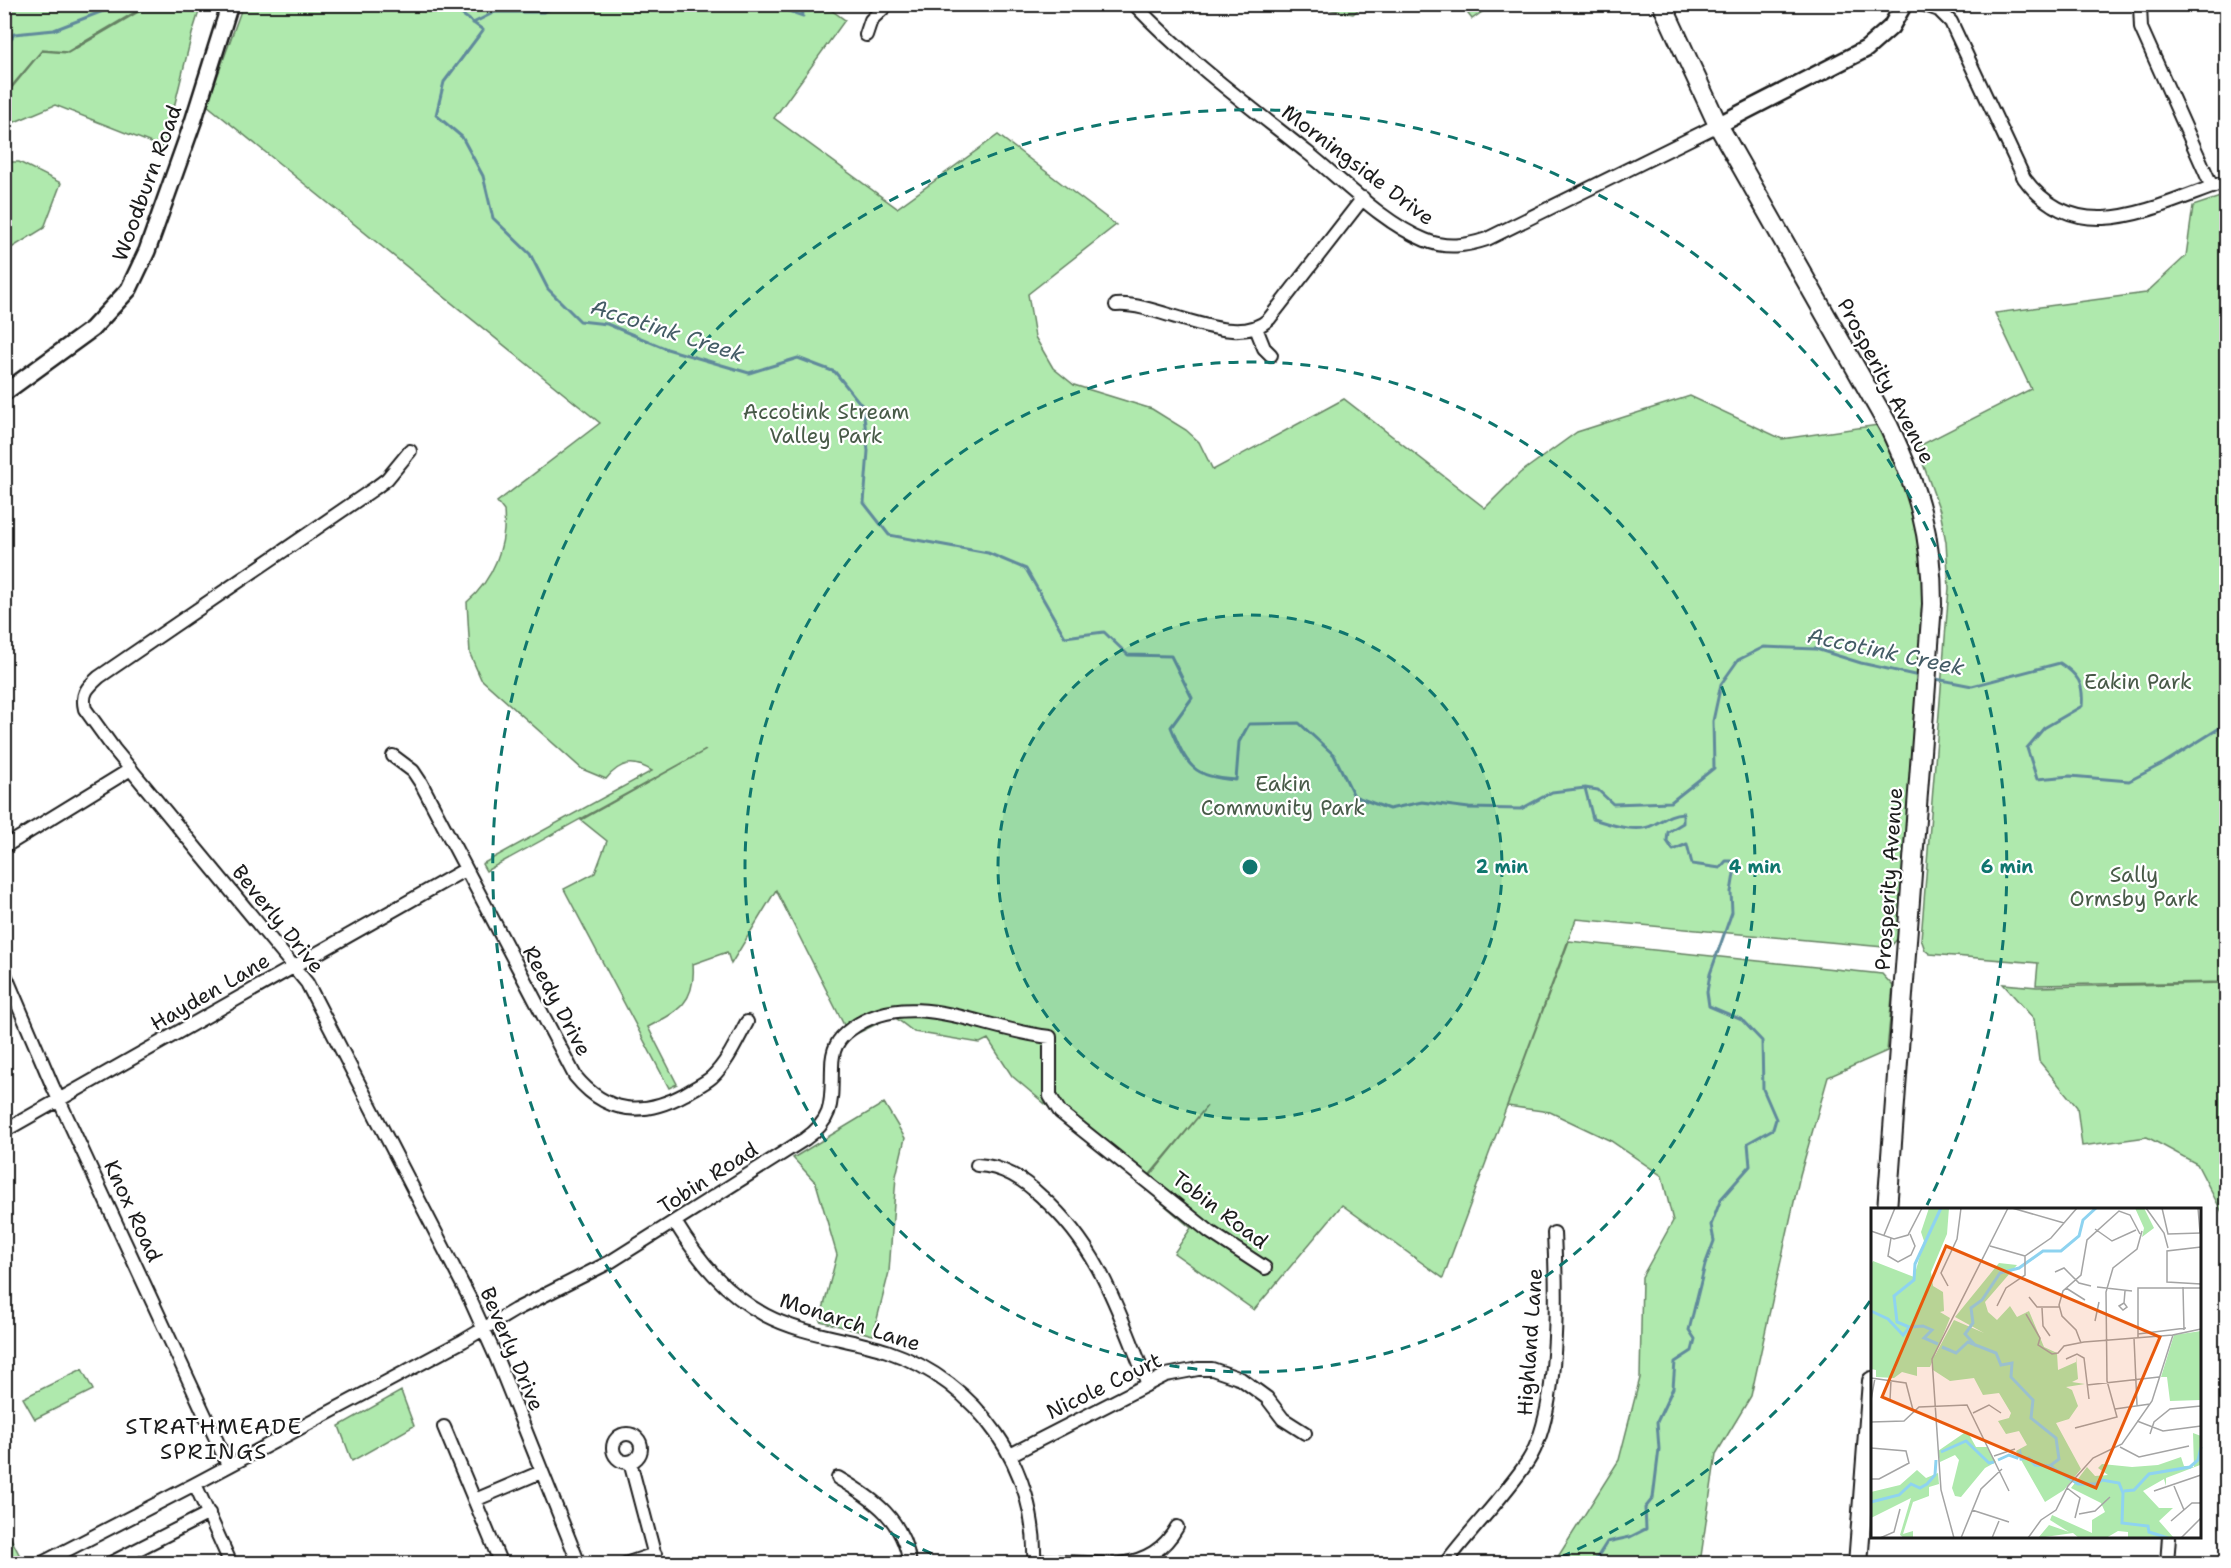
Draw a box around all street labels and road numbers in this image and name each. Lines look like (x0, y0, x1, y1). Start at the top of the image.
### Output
street label: Morningside Drive (1276, 98, 1440, 232)
street label: Woodburn Road (106, 101, 188, 265)
street label: Prosperity Avenue (1831, 293, 1941, 469)
street label: Prosperity Avenue (1869, 786, 1909, 972)
street label: Beverly Drive (226, 859, 330, 979)
street label: Reedy Drive (516, 941, 598, 1061)
street label: Hayden Lane (145, 946, 275, 1038)
street label: Tobin Road (653, 1135, 763, 1221)
street label: Knox Road (97, 1156, 169, 1266)
street label: Tobin Road (1166, 1165, 1274, 1255)
street label: Highland Lane (1511, 1267, 1549, 1417)
street label: Beverly Drive (473, 1283, 551, 1415)
street label: Monarch Lane (776, 1286, 924, 1358)
street label: Nicole Court (1042, 1346, 1166, 1426)

